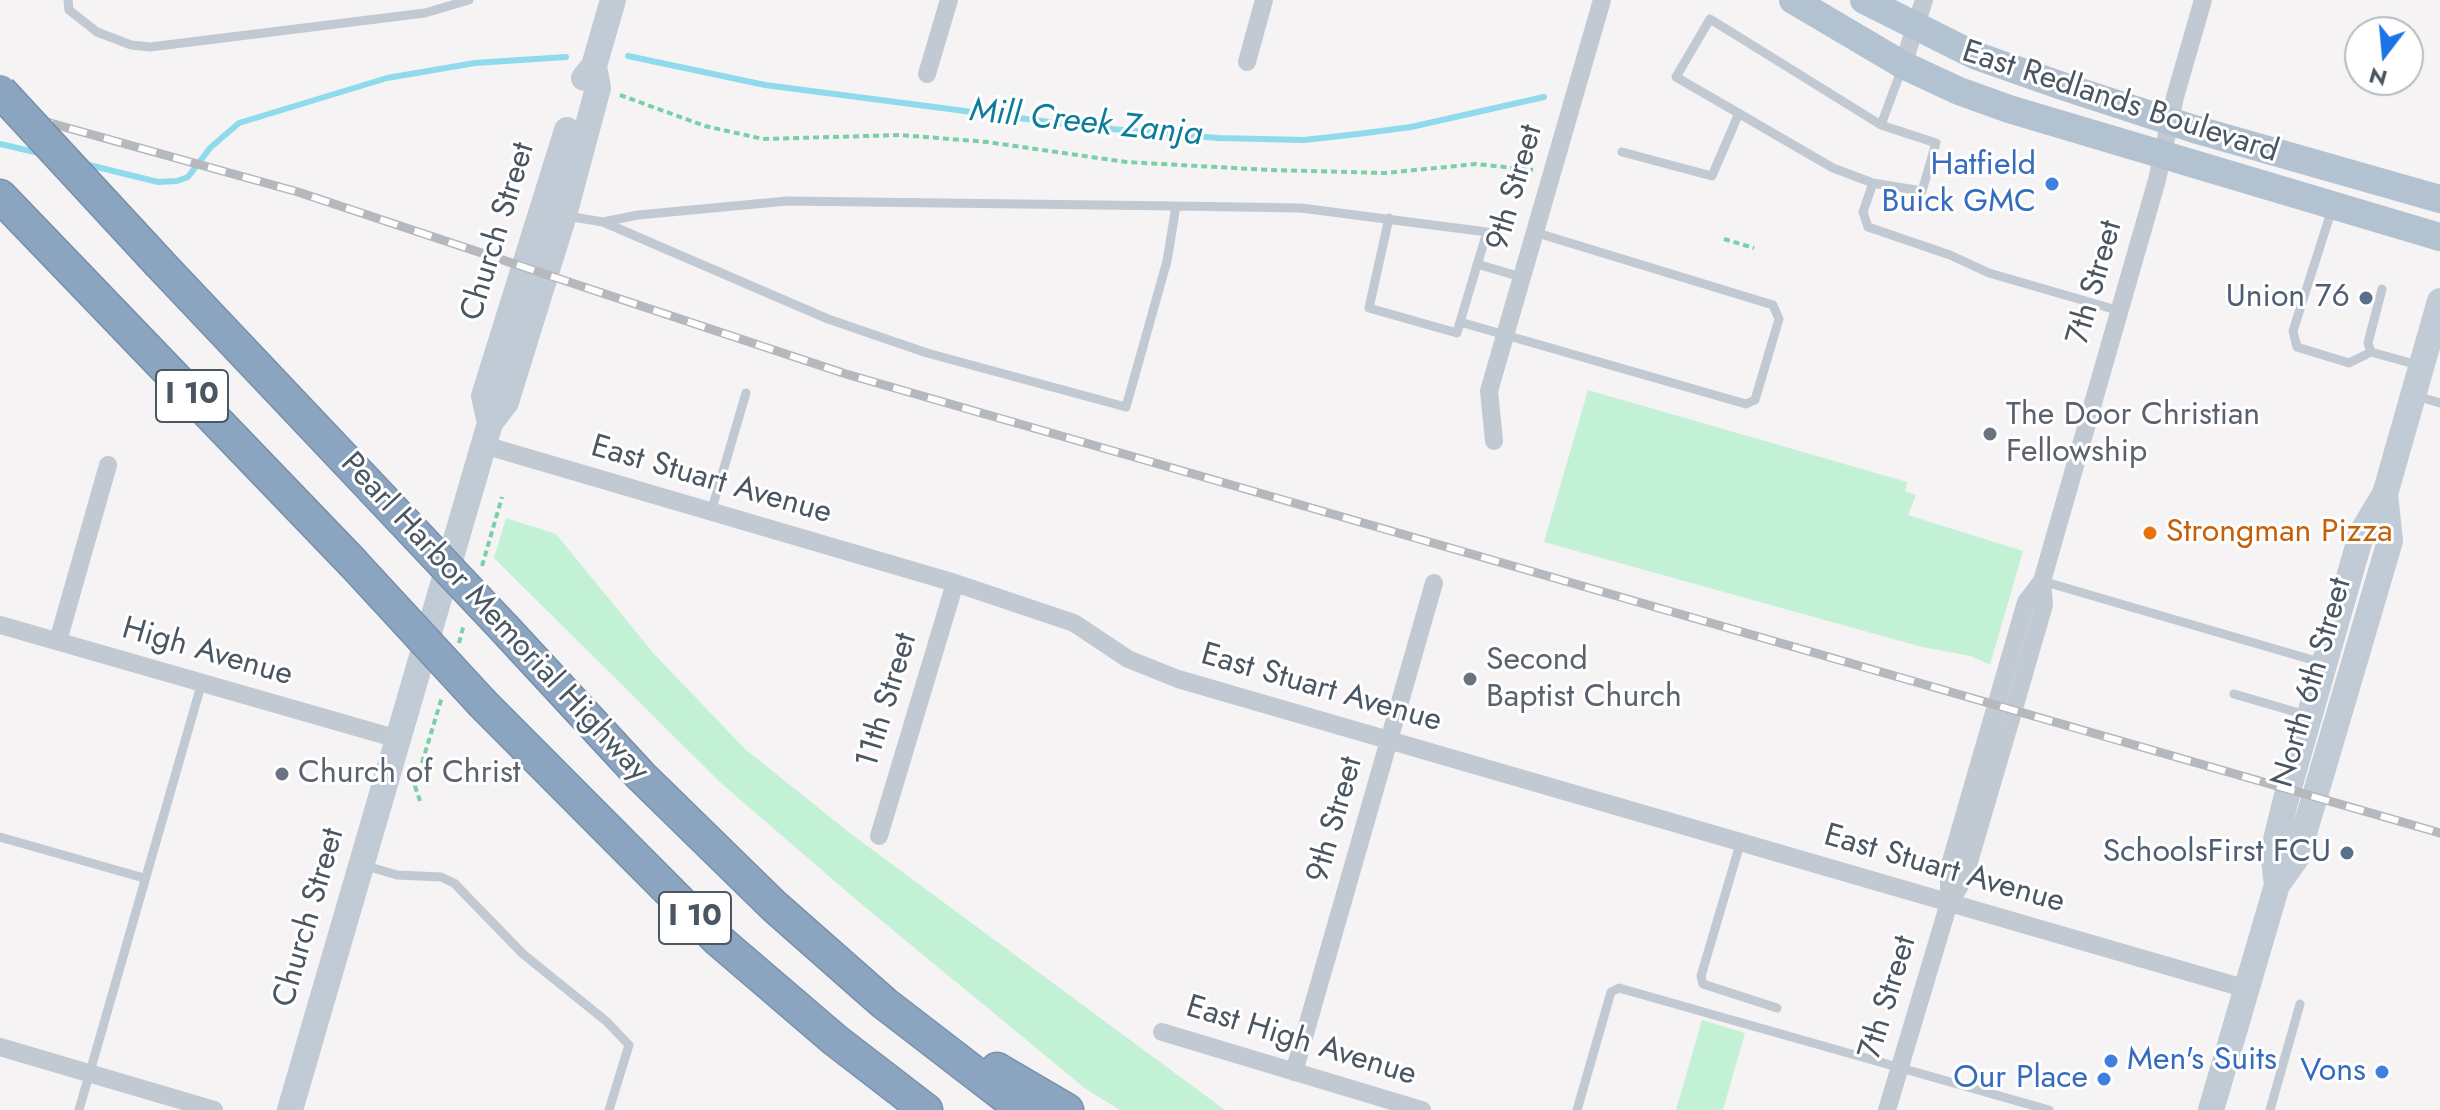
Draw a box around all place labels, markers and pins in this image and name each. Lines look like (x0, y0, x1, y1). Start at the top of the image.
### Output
place label: Hatfield Buick GMC (1881, 147, 2036, 222)
marker: Hatfield Buick GMC (2043, 175, 2061, 193)
place label: Union 76 (2226, 279, 2350, 317)
marker: Union 76 (2357, 289, 2375, 307)
place label: The Door Christian Fellowship (2006, 397, 2260, 472)
marker: The Door Christian Fellowship (1981, 425, 1999, 443)
place label: Strongman Pizza (2166, 514, 2393, 552)
marker: Strongman Pizza (2141, 524, 2159, 542)
place label: Second Baptist Church (1486, 642, 1682, 717)
marker: Second Baptist Church (1461, 670, 1479, 688)
place label: Church of Christ (298, 755, 521, 793)
marker: Church of Christ (273, 765, 291, 783)
place label: SchoolsFirst FCU (2103, 834, 2331, 872)
marker: SchoolsFirst FCU (2338, 844, 2356, 862)
place label: Men's Suits (2127, 1042, 2277, 1080)
marker: Men's Suits (2102, 1052, 2120, 1070)
place label: Vons (2300, 1053, 2366, 1091)
place label: Our Place (1953, 1060, 2088, 1098)
marker: Vons (2373, 1063, 2391, 1081)
marker: Our Place (2095, 1070, 2113, 1088)

